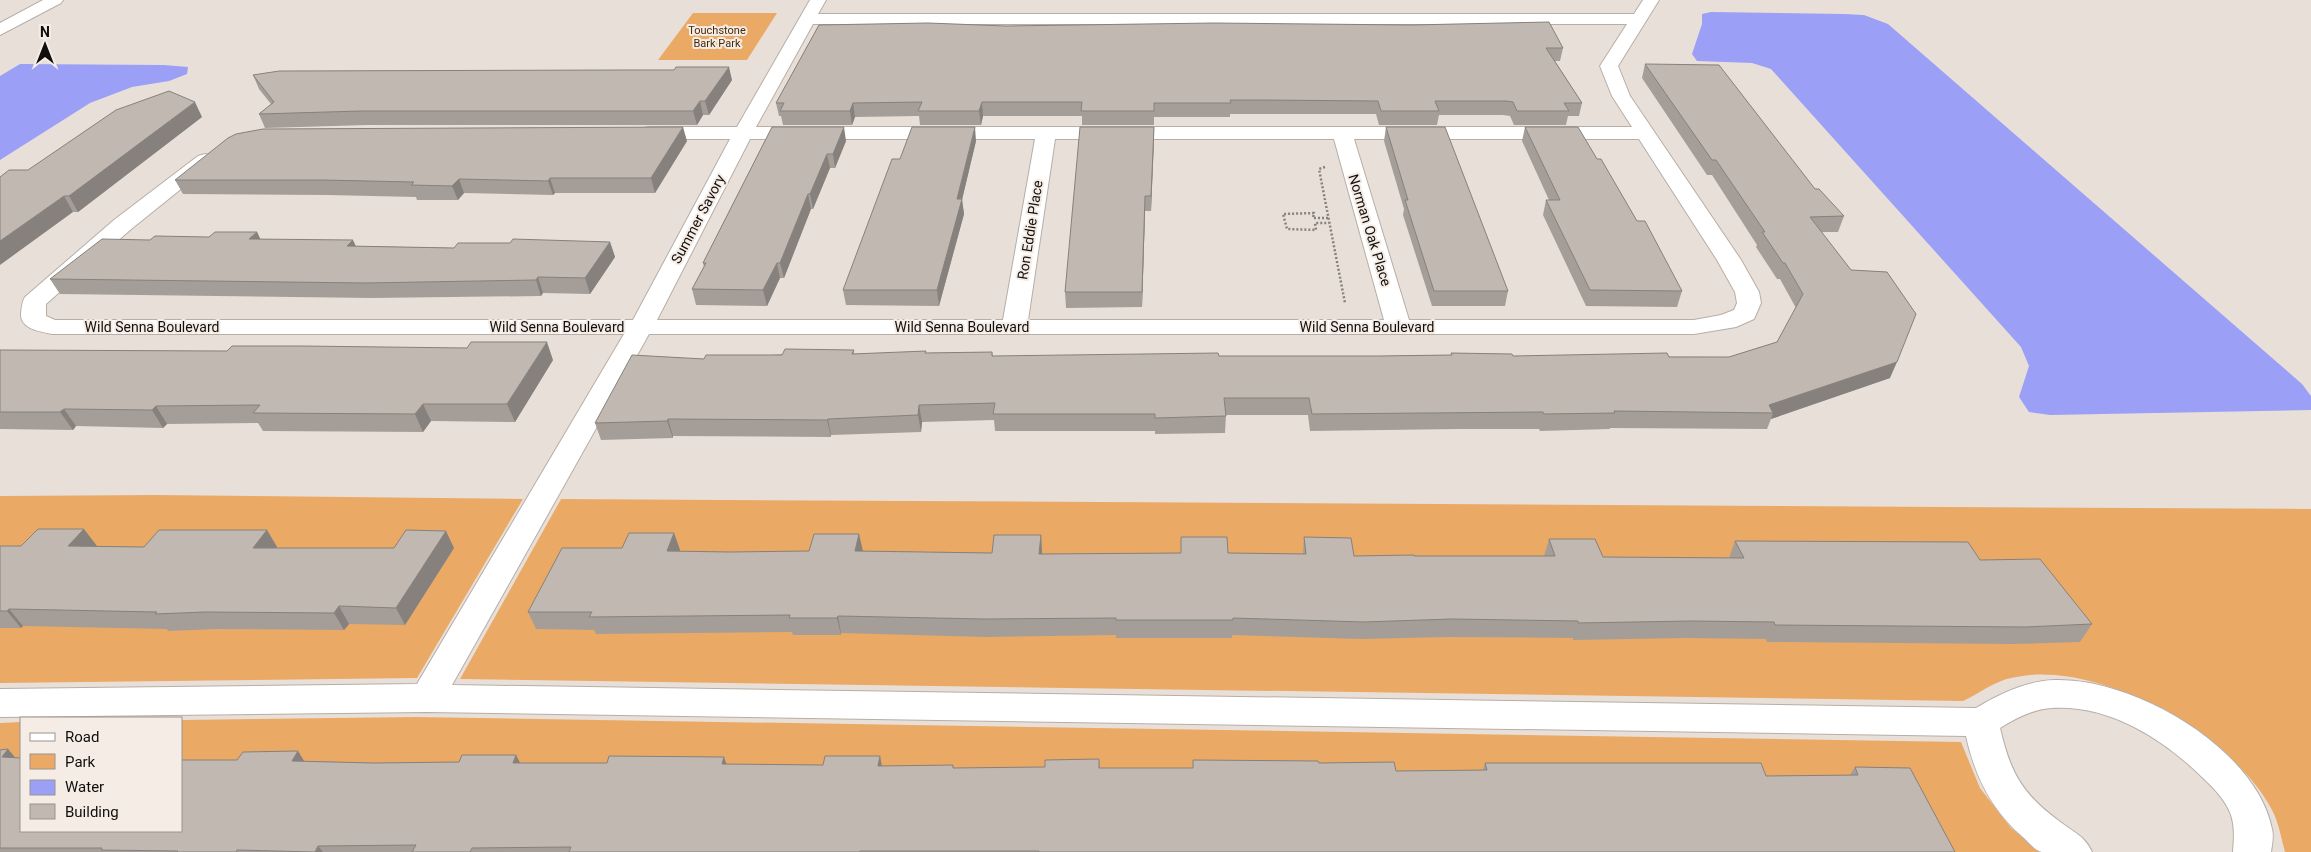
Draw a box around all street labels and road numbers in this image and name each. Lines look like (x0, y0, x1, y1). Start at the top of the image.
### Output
street label: Summer Savory (668, 172, 728, 266)
street label: Norman Oak Place (1345, 172, 1395, 288)
street label: Ron Eddie Place (1014, 179, 1046, 281)
street label: Wild Senna Boulevard (85, 319, 219, 335)
street label: Wild Senna Boulevard (490, 319, 624, 335)
street label: Wild Senna Boulevard (895, 319, 1029, 335)
street label: Wild Senna Boulevard (1300, 319, 1434, 335)

